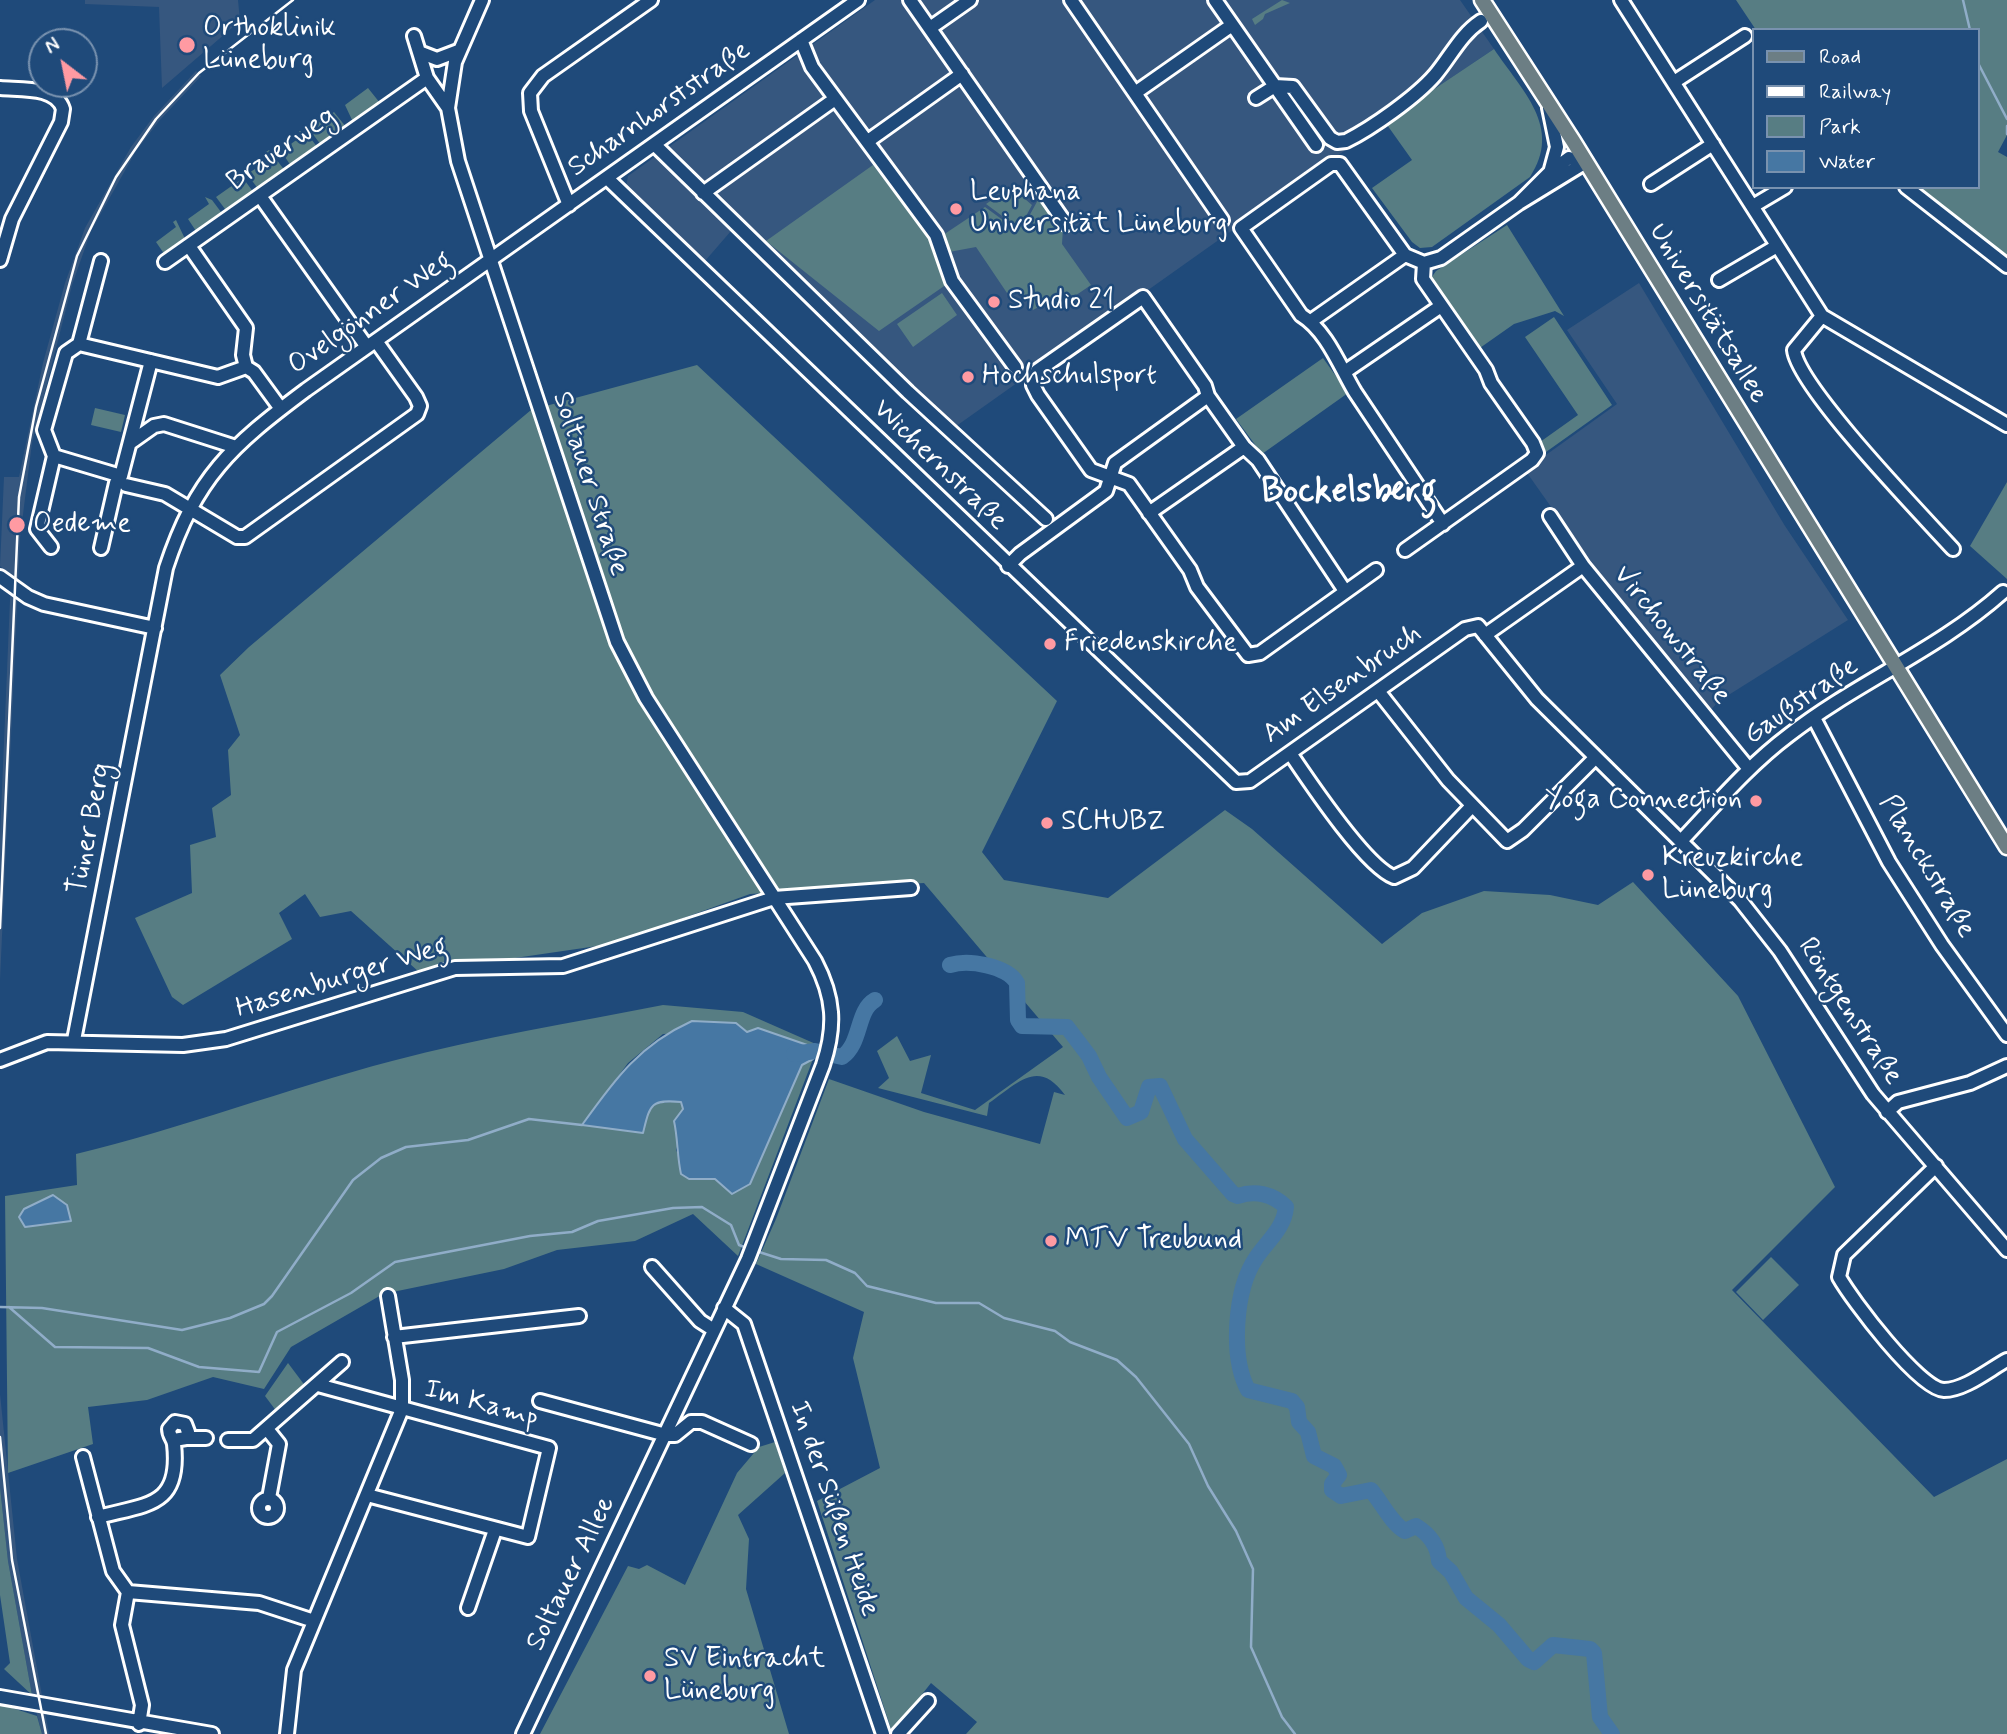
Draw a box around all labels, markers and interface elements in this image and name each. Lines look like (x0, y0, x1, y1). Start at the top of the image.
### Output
place label: Orthoklinik Lüneburg (203, 12, 336, 78)
north arrow (28, 28, 98, 98)
legend (1752, 28, 1979, 189)
text: N (41, 33, 65, 60)
marker: Orthoklinik Lüneburg (177, 35, 197, 55)
street label: Scharnhorststraße (562, 35, 758, 185)
text: Road (1819, 43, 1861, 71)
text: Railway (1819, 78, 1891, 106)
street label: Brauerweg (221, 100, 343, 200)
text: Park (1819, 113, 1861, 141)
text: Water (1819, 148, 1875, 176)
place label: Leuphana Universität Lüneburg (970, 176, 1228, 242)
marker: Leuphana Universität Lüneburg (948, 201, 964, 217)
street label: Universitätsallee (1640, 217, 1774, 411)
street label: Ovelgönner Weg (282, 245, 460, 383)
place label: Studio 21 (1008, 285, 1114, 319)
marker: Studio 21 (986, 294, 1002, 310)
place label: Hochschulsport (982, 360, 1157, 394)
marker: Hochschulsport (960, 369, 976, 385)
street label: Soltauer Straße (543, 388, 635, 580)
street label: Wichernstraße (865, 393, 1013, 539)
district label: Bockelsberg (1261, 473, 1437, 515)
place label: Oedeme (33, 508, 131, 542)
marker: Oedeme (7, 515, 27, 535)
street label: Virchowstraße (1605, 560, 1737, 712)
street label: Am Elsenbruch (1257, 618, 1429, 752)
place label: Friedenskirche (1064, 627, 1237, 661)
marker: Friedenskirche (1042, 636, 1058, 652)
street label: Gaußstraße (1738, 651, 1866, 753)
street label: Tüner Berg (62, 760, 120, 898)
place label: Yoga Connection (1545, 784, 1742, 818)
street label: Planckstraße (1870, 789, 1982, 945)
marker: Yoga Connection (1748, 793, 1764, 809)
place label: SCHUBZ (1061, 806, 1165, 840)
marker: SCHUBZ (1039, 815, 1055, 831)
place label: Kreuzkirche Lüneburg (1662, 842, 1803, 908)
marker: Kreuzkirche Lüneburg (1640, 867, 1656, 883)
street label: Hasenburger Weg (232, 931, 452, 1027)
street label: Röntgenstraße (1789, 932, 1909, 1092)
place label: MTV Treubund (1065, 1224, 1242, 1258)
marker: MTV Treubund (1043, 1233, 1059, 1249)
street label: Im Kamp (420, 1374, 542, 1436)
street label: In der Süßen Heide (780, 1397, 886, 1621)
street label: Soltauer Allee (520, 1491, 624, 1657)
place label: SV Eintracht Lüneburg (664, 1643, 825, 1709)
marker: SV Eintracht Lüneburg (642, 1668, 658, 1684)

